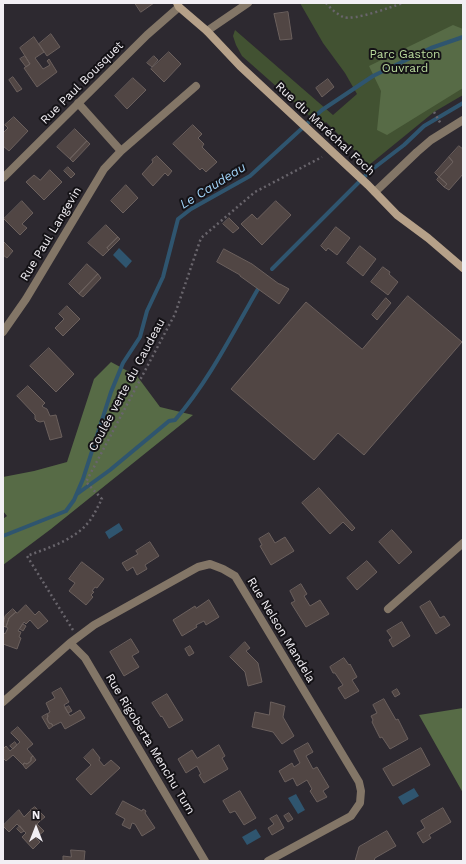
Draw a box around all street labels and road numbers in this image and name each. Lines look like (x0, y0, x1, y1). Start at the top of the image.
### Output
street label: Rue Paul Bousquet (38, 39, 126, 127)
street label: Rue du Maréchal Foch (272, 79, 378, 179)
street label: Rue Paul Langevin (17, 184, 85, 284)
street label: Coulée verte du Caudeau (86, 316, 168, 454)
street label: Rue Nelson Mandela (244, 575, 318, 685)
street label: Rue Rigoberta Menchu Tum (102, 671, 198, 817)

